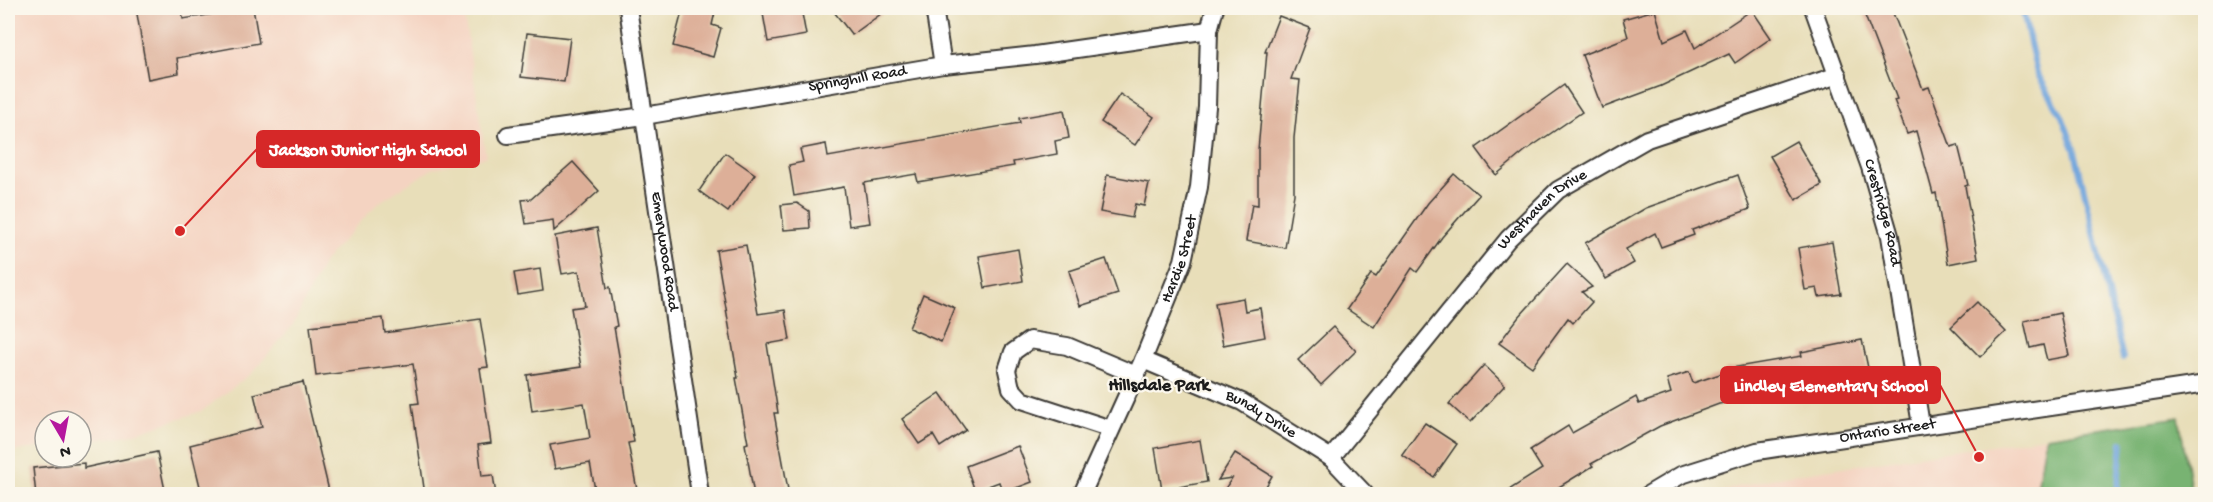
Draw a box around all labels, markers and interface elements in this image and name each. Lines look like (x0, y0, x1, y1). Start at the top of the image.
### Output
street label: Springhill Road (807, 62, 910, 97)
callout: Jackson Junior High School (257, 131, 479, 167)
text: Jackson Junior High School (268, 141, 467, 162)
street label: Crestridge Road (1858, 156, 1905, 269)
street label: Westhaven Drive (1494, 165, 1591, 254)
street label: Emerywood Road (646, 190, 683, 314)
street label: Hardie Street (1157, 212, 1202, 306)
callout: Lindley Elementary School (1721, 367, 1940, 403)
district label: Hillsdale Park (1108, 376, 1212, 397)
text: Lindley Elementary School (1734, 377, 1928, 398)
street label: Bundy Drive (1222, 386, 1300, 443)
north arrow (33, 409, 93, 469)
street label: Ontario Street (1838, 415, 1938, 448)
text: N (58, 440, 72, 461)

